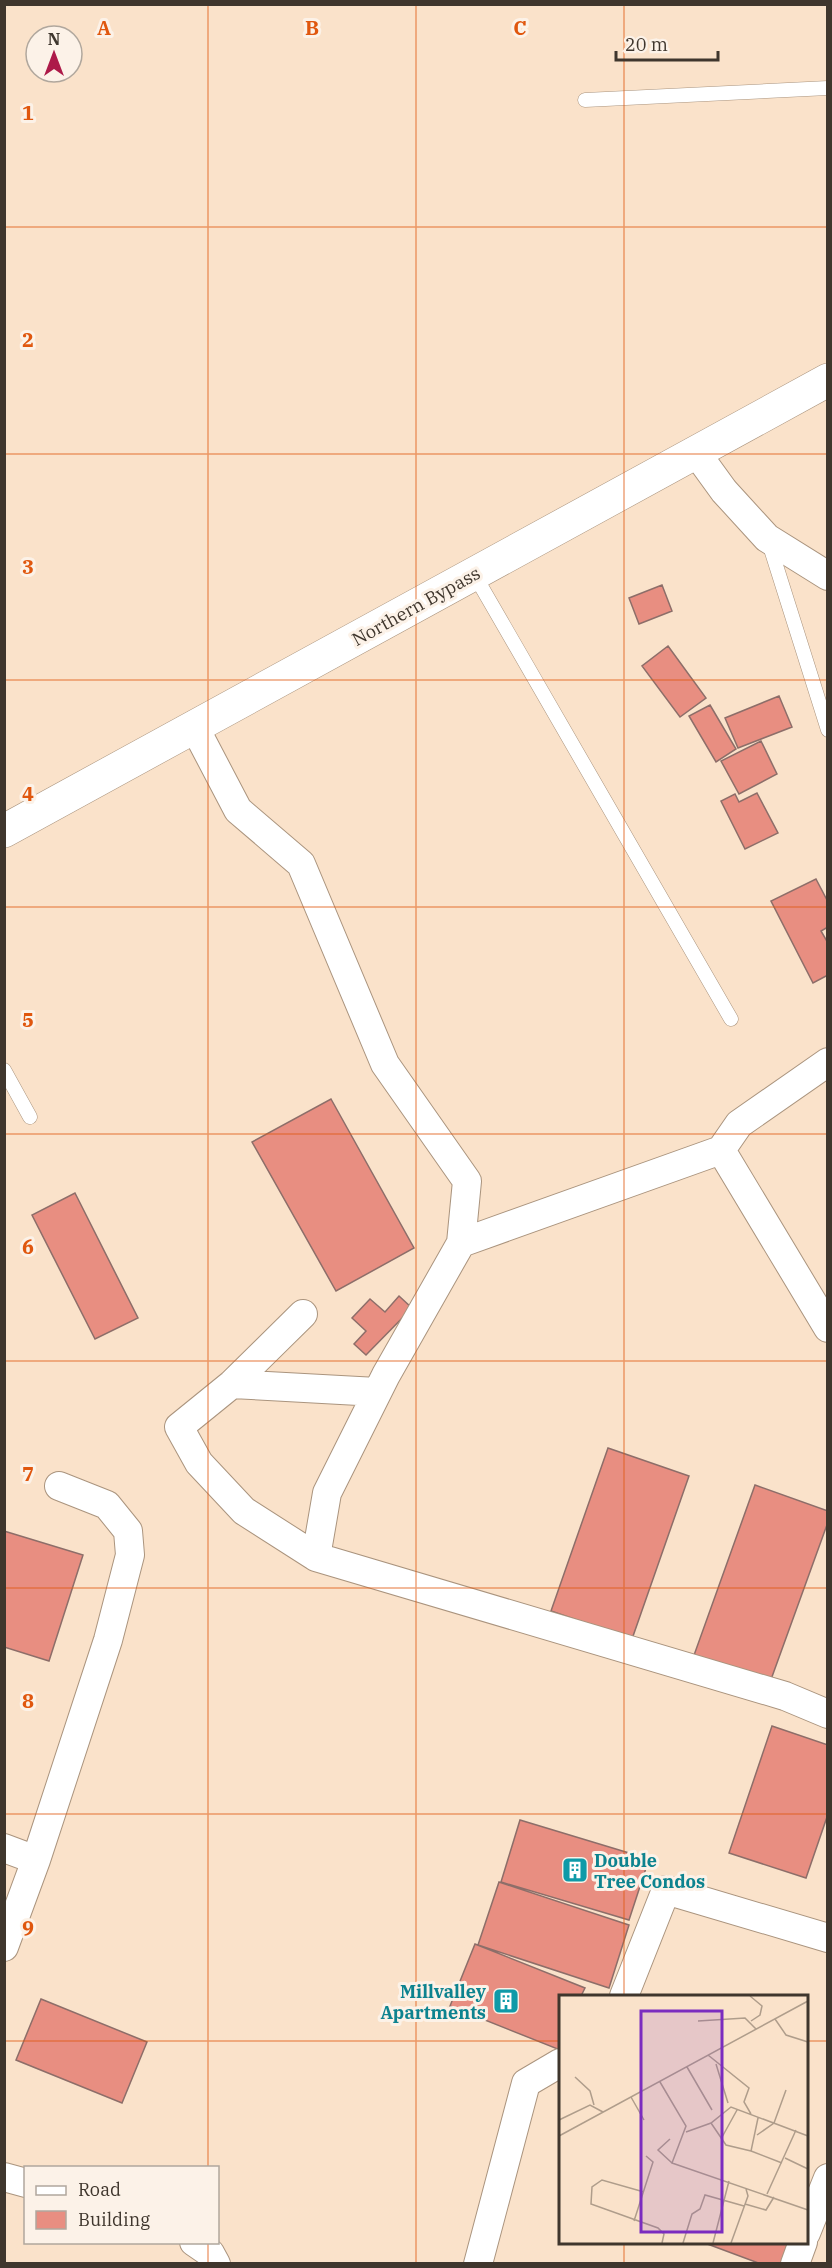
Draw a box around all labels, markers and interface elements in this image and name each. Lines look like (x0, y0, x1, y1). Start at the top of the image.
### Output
text: A (97, 14, 111, 41)
text: B (305, 14, 319, 41)
text: C (513, 14, 527, 41)
north arrow (24, 24, 84, 84)
scale bar (616, 24, 718, 62)
text: N (48, 29, 60, 49)
text: 20 m (625, 33, 668, 56)
text: 1 (22, 99, 34, 126)
text: 2 (22, 326, 34, 353)
text: 3 (22, 553, 34, 580)
street label: Northern Bypass (348, 561, 484, 651)
text: 4 (22, 780, 34, 807)
text: 5 (22, 1006, 34, 1033)
text: 6 (22, 1233, 34, 1260)
text: 7 (22, 1460, 34, 1487)
text: 8 (22, 1687, 34, 1714)
place label: Double Tree Condos (594, 1849, 705, 1893)
building icon: Double Tree Condos (560, 1855, 590, 1885)
text: 9 (22, 1914, 34, 1941)
place label: Millvalley Apartments (380, 1980, 487, 2024)
building icon: Millvalley Apartments (491, 1986, 521, 2016)
inset map (559, 1995, 808, 2244)
legend (24, 2166, 219, 2244)
text: Road (78, 2178, 121, 2201)
text: Building (78, 2208, 150, 2231)

